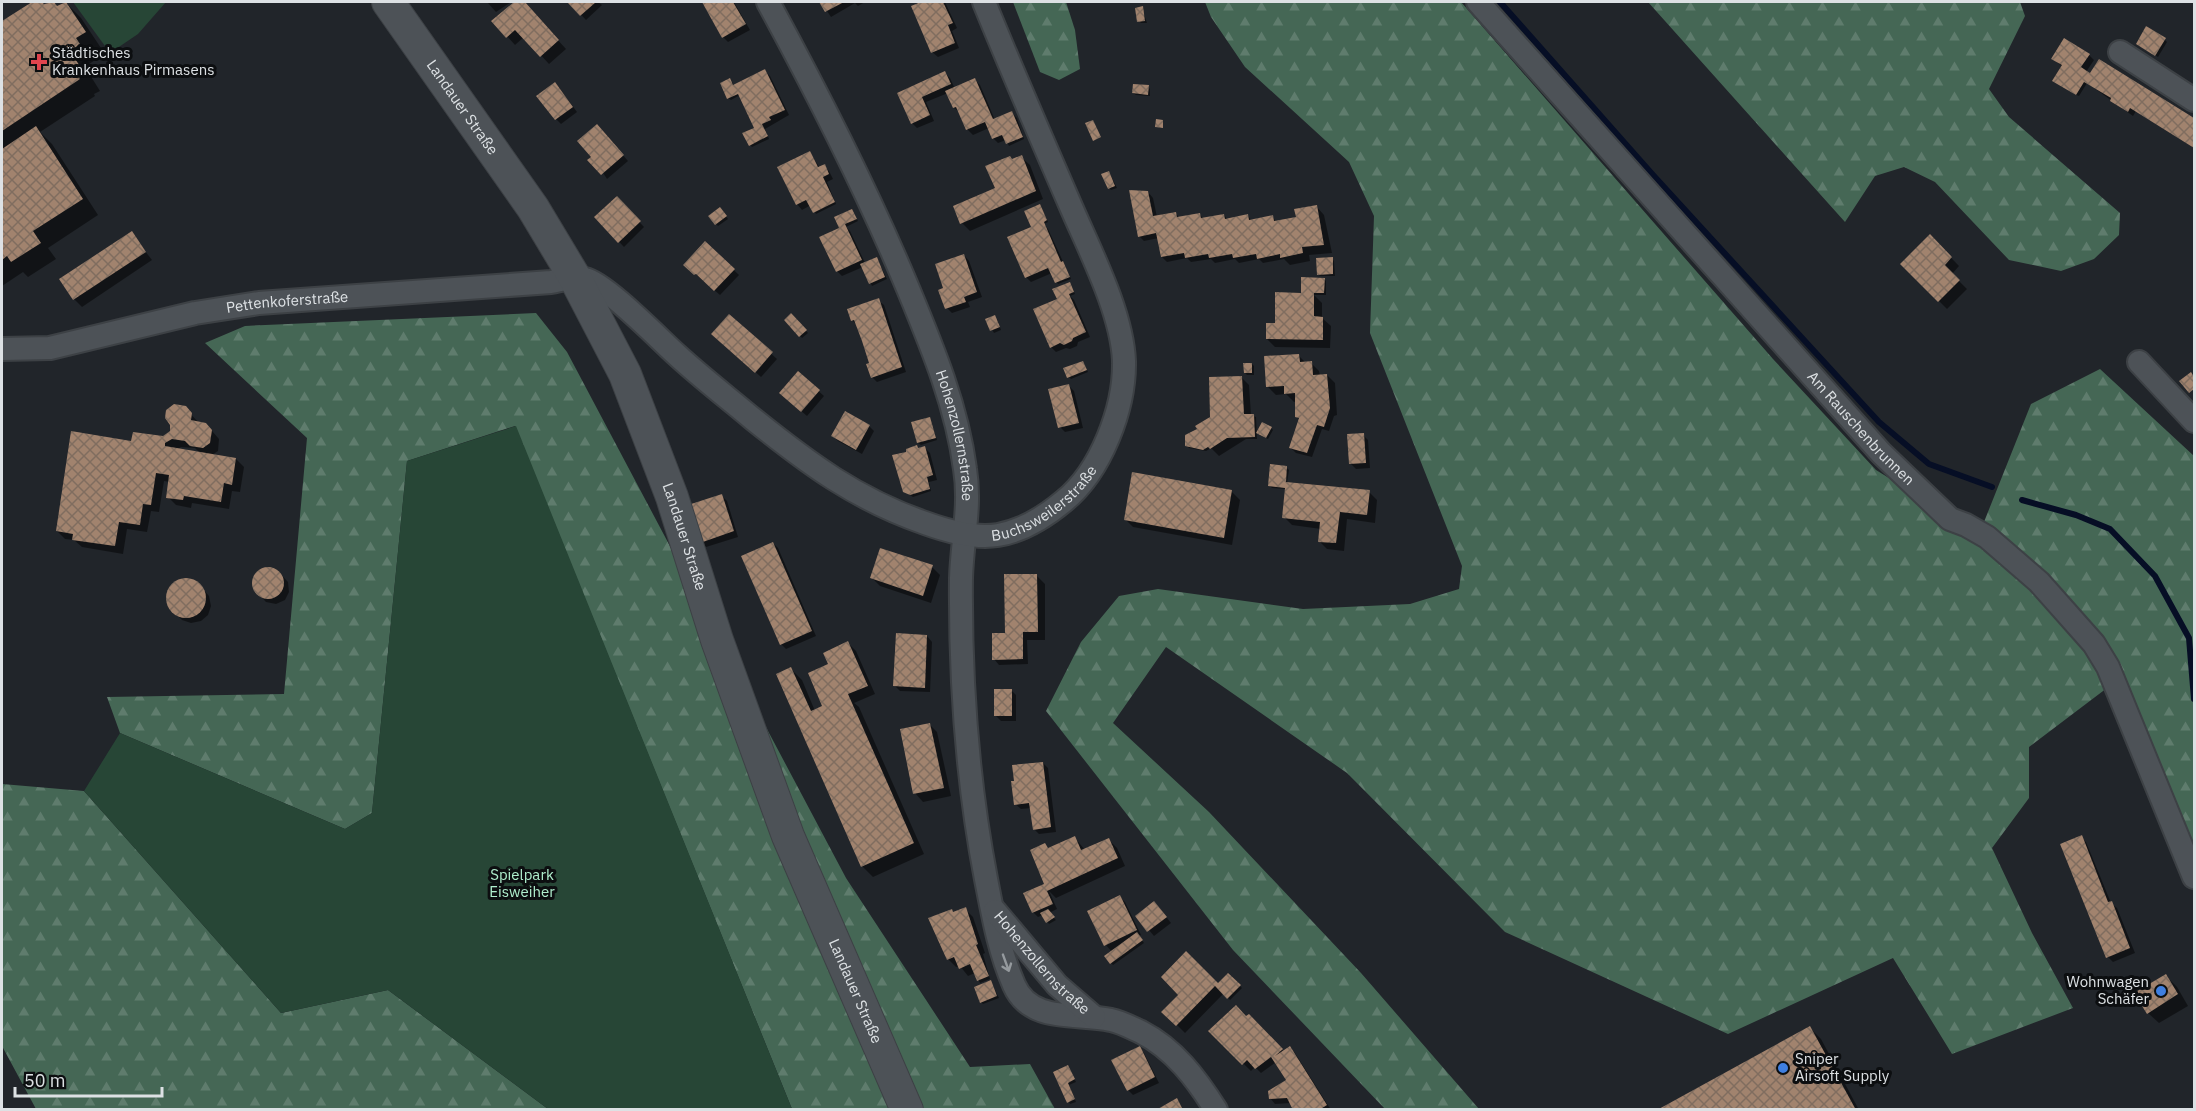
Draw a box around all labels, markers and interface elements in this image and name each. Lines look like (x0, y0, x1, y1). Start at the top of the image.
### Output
place label: Städtisches Krankenhaus Pirmasens (52, 43, 214, 79)
marker: Städtisches Krankenhaus Pirmasens (30, 53, 48, 71)
street label: Landauer Straße (423, 56, 503, 158)
street label: Pettenkoferstraße (225, 287, 349, 317)
street label: Hohenzollernstraße (932, 367, 977, 501)
street label: Am Rauschenbrunnen (1803, 367, 1919, 489)
street label: Buchsweilerstraße (990, 462, 1101, 545)
street label: Landauer Straße (658, 480, 711, 593)
park label: Spielpark Eisweiher (489, 865, 555, 901)
street label: Hohenzollernstraße (990, 907, 1094, 1018)
street label: Landauer Straße (825, 936, 887, 1046)
one-way arrow (1001, 953, 1012, 972)
place label: Wohnwagen Schäfer (2067, 972, 2149, 1008)
marker: Wohnwagen Schäfer (2154, 984, 2168, 998)
place label: Sniper Airsoft Supply (1795, 1049, 1890, 1085)
scale bar (15, 1060, 162, 1098)
marker: Sniper Airsoft Supply (1776, 1061, 1790, 1075)
text: 50 m (24, 1069, 66, 1092)

